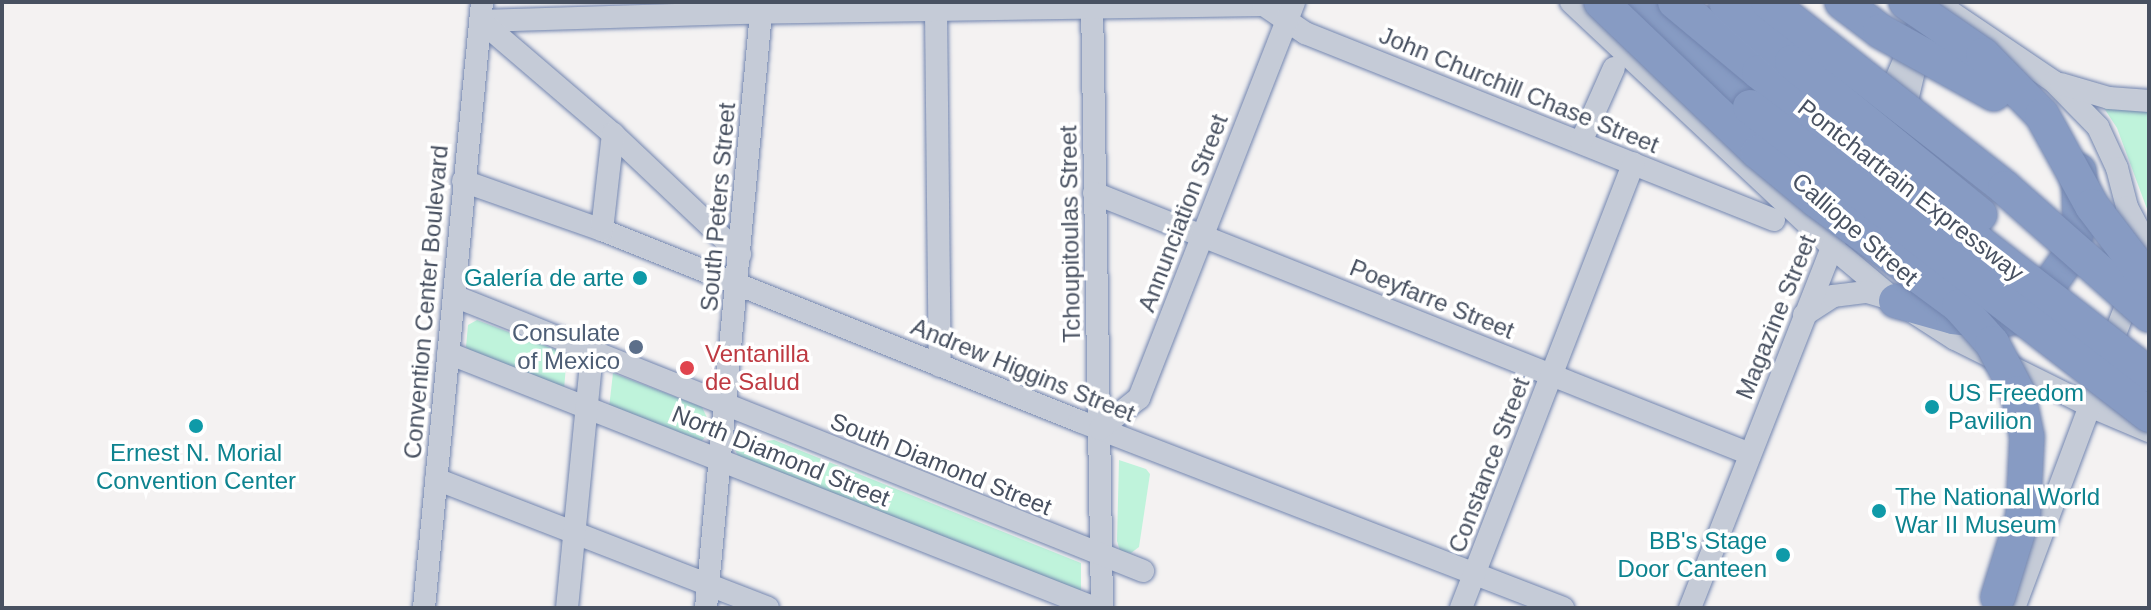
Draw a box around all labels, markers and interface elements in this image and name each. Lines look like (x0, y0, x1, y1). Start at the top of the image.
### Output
street label: John Churchill Chase Street (1375, 21, 1663, 159)
street label: Pontchartrain Expressway (1792, 93, 2030, 287)
street label: South Peters Street (695, 101, 741, 313)
street label: Annunciation Street (1132, 110, 1234, 316)
street label: Tchoupitoulas Street (1054, 125, 1086, 343)
street label: Convention Center Boulevard (398, 144, 454, 460)
street label: Calliope Street (1786, 166, 1924, 292)
street label: Magazine Street (1730, 231, 1822, 403)
street label: Poeyfarre Street (1346, 253, 1518, 345)
place label: Galería de arte (464, 264, 624, 292)
marker: Galería de arte (631, 269, 649, 287)
street label: Andrew Higgins Street (907, 312, 1139, 428)
place label: Consulate of Mexico (512, 319, 620, 375)
marker: Consulate of Mexico (627, 338, 645, 356)
place label: Ventanilla de Salud (705, 340, 809, 396)
marker: Ventanilla de Salud (676, 357, 698, 379)
street label: Constance Street (1442, 373, 1536, 557)
place label: US Freedom Pavilion (1948, 379, 2084, 435)
marker: US Freedom Pavilion (1923, 398, 1941, 416)
street label: North Diamond Street (668, 399, 894, 513)
street label: South Diamond Street (826, 406, 1056, 522)
marker: Ernest N. Morial Convention Center (187, 417, 205, 435)
place label: Ernest N. Morial Convention Center (96, 439, 296, 495)
place label: The National World War II Museum (1895, 483, 2100, 539)
marker: The National World War II Museum (1870, 502, 1888, 520)
place label: BB's Stage Door Canteen (1618, 527, 1767, 583)
marker: BB's Stage Door Canteen (1774, 546, 1792, 564)

